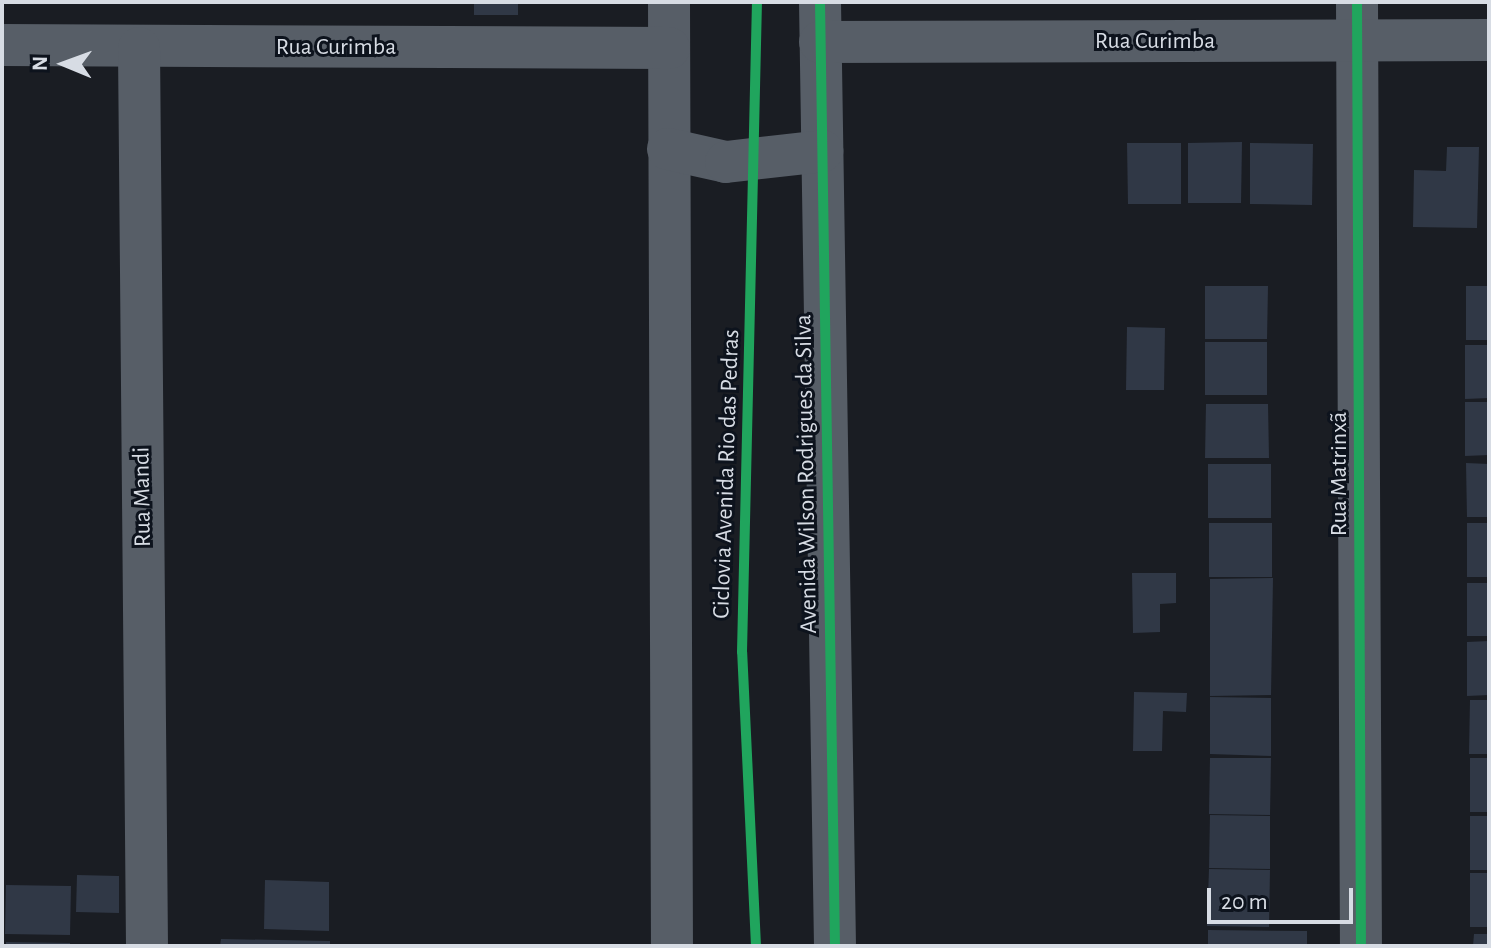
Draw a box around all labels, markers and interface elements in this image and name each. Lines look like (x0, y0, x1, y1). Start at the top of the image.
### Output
north arrow (24, 24, 104, 104)
street label: Rua Curimba (1095, 28, 1215, 56)
street label: Rua Curimba (276, 34, 396, 62)
text: N (29, 56, 51, 71)
street label: Avenida Wilson Rodrigues da Silva (790, 314, 824, 634)
street label: Ciclovia Avenida Rio das Pedras (708, 329, 746, 619)
street label: Rua Matrinxã (1326, 412, 1354, 536)
street label: Rua Mandi (128, 447, 158, 547)
scale bar (1211, 872, 1357, 922)
text: 20 m (1221, 890, 1268, 914)

